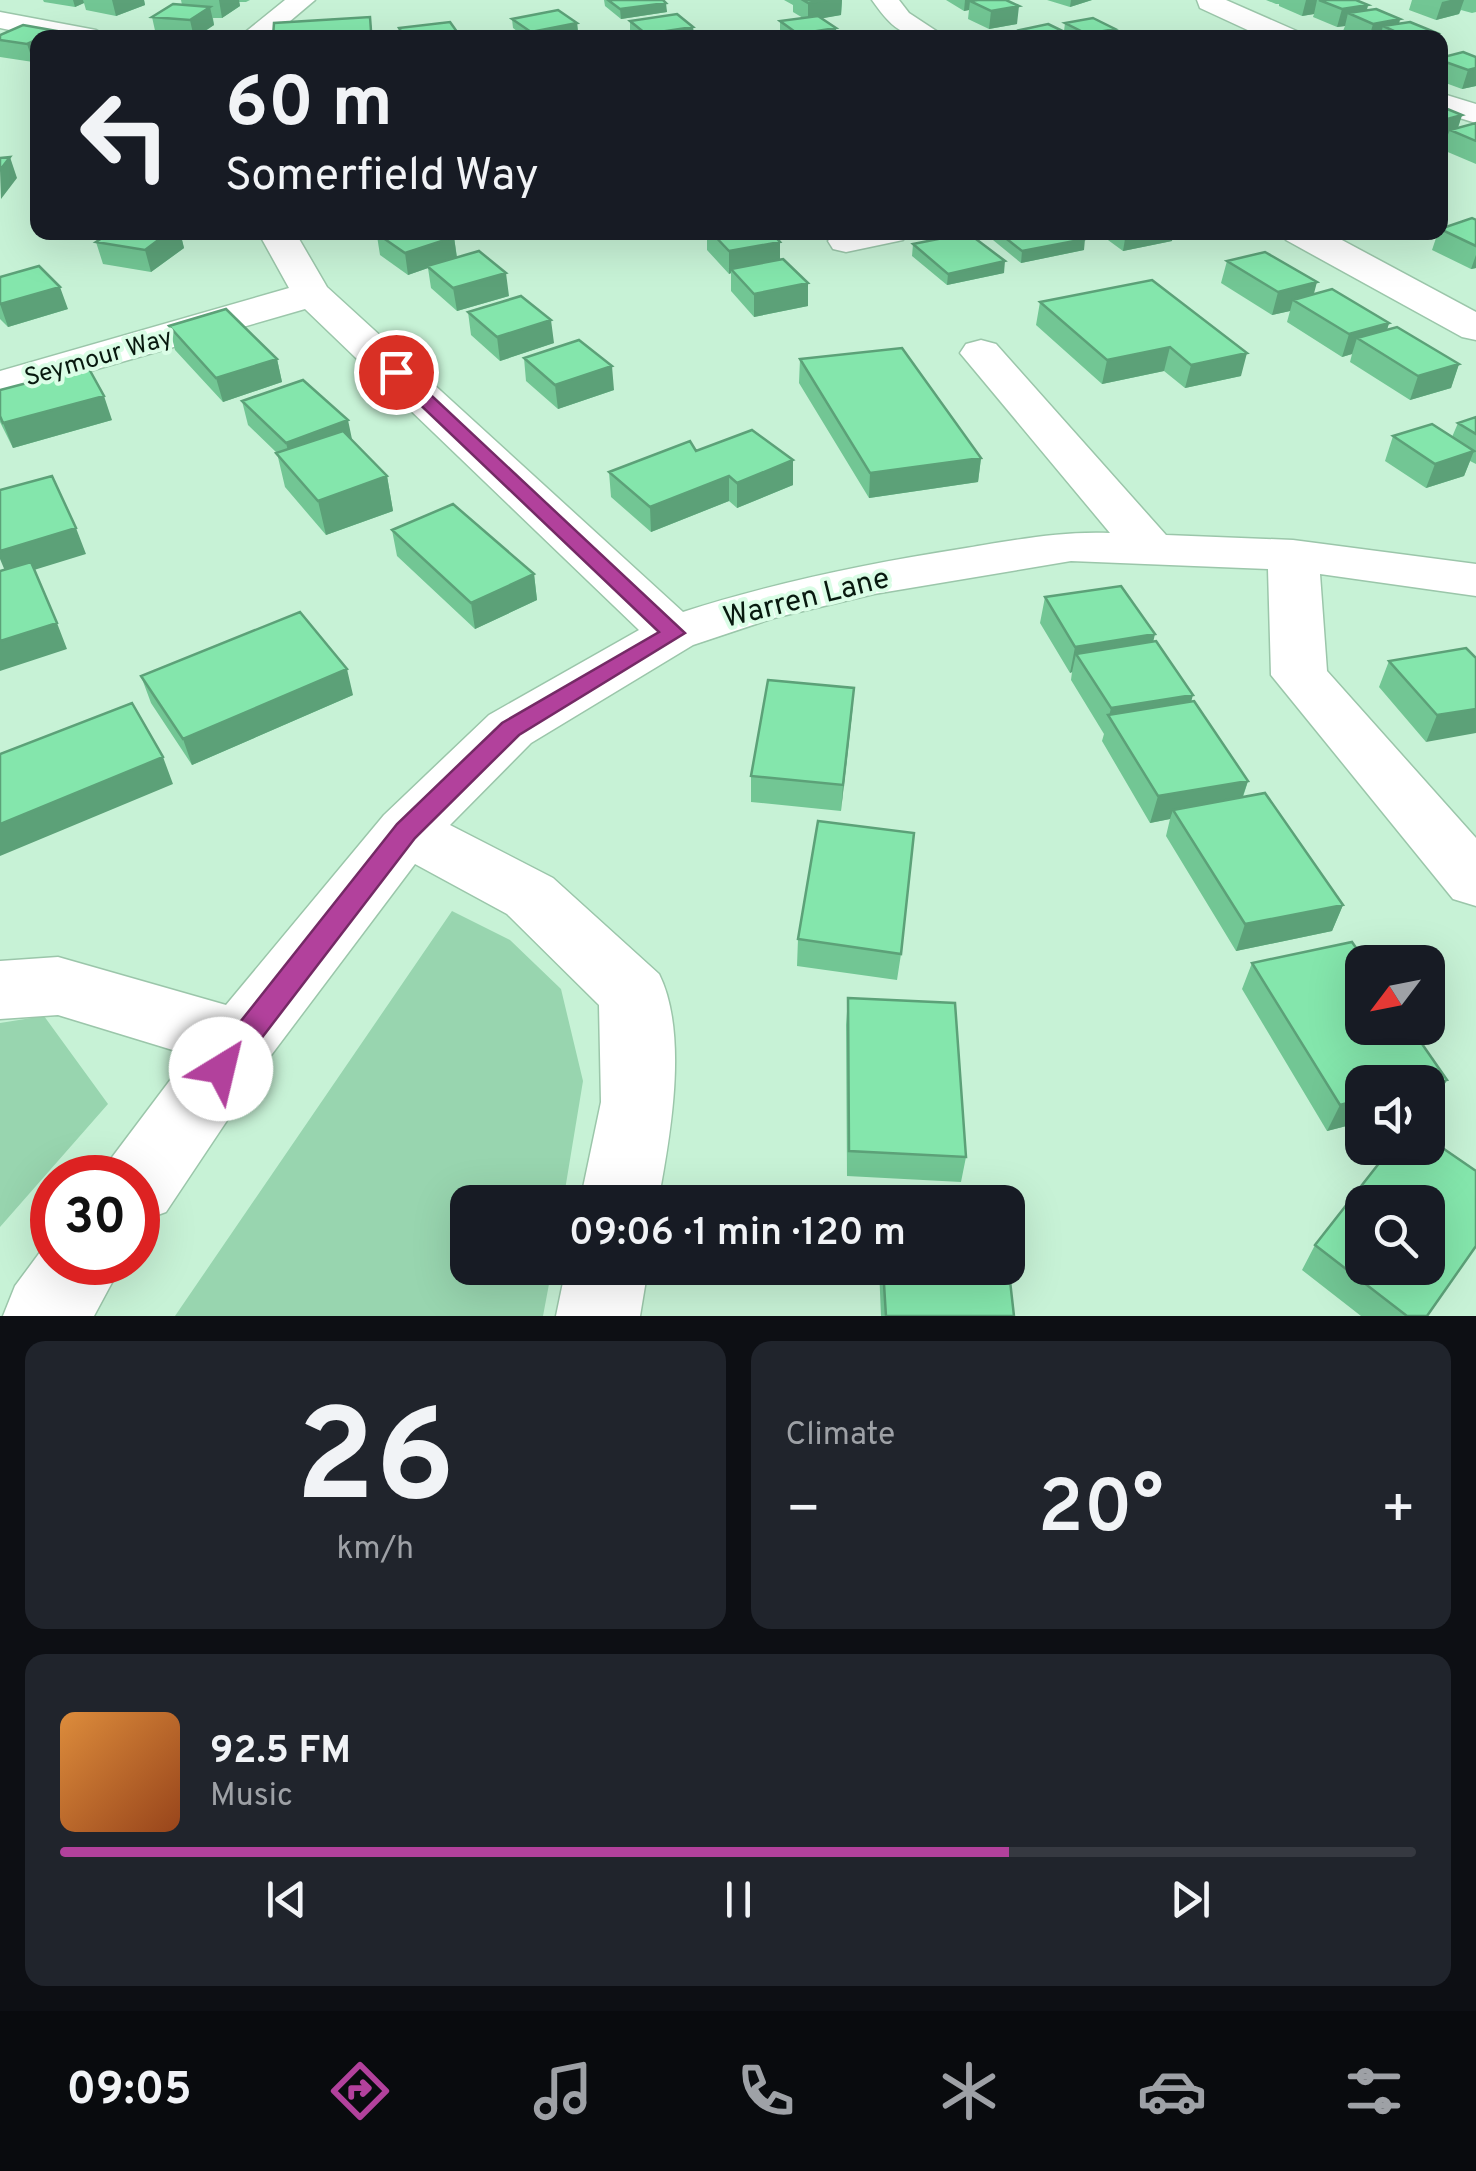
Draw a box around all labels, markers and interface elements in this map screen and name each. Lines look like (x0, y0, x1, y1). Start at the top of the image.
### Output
text: 60 m (225, 62, 393, 151)
icon: left (60, 70, 190, 200)
text: Somerfield Way (225, 149, 539, 206)
street label: Seymour Way (21, 322, 177, 395)
pin (354, 330, 439, 415)
icon: arrive (369, 345, 424, 400)
street label: Warren Lane (720, 561, 893, 638)
north arrow (1345, 945, 1445, 1045)
map controls (1345, 945, 1445, 1285)
position arrow (169, 1017, 273, 1121)
button: sound (1345, 1065, 1445, 1165)
speed limit sign: 30 (30, 1155, 160, 1285)
button: search (1345, 1185, 1445, 1285)
text: 09:06 · 1 min · 120 m (569, 1210, 906, 1259)
text: 26 (296, 1382, 455, 1547)
text: Climate (786, 1416, 895, 1456)
text: 20° (1038, 1464, 1164, 1559)
text: − (786, 1477, 821, 1547)
text: + (1381, 1477, 1416, 1547)
text: km/h (336, 1530, 414, 1570)
text: 92.5 FM (210, 1728, 351, 1777)
text: Music (210, 1777, 293, 1817)
icon: previous (259, 1872, 314, 1927)
icon: pause (711, 1872, 766, 1927)
icon: next (1163, 1872, 1218, 1927)
icon: directions (325, 2056, 395, 2126)
icon: music (528, 2056, 598, 2126)
icon: phone (731, 2056, 801, 2126)
icon: climate (934, 2056, 1004, 2126)
icon: car (1137, 2056, 1207, 2126)
icon: filters (1339, 2056, 1409, 2126)
text: 09:05 (66, 2063, 192, 2120)

